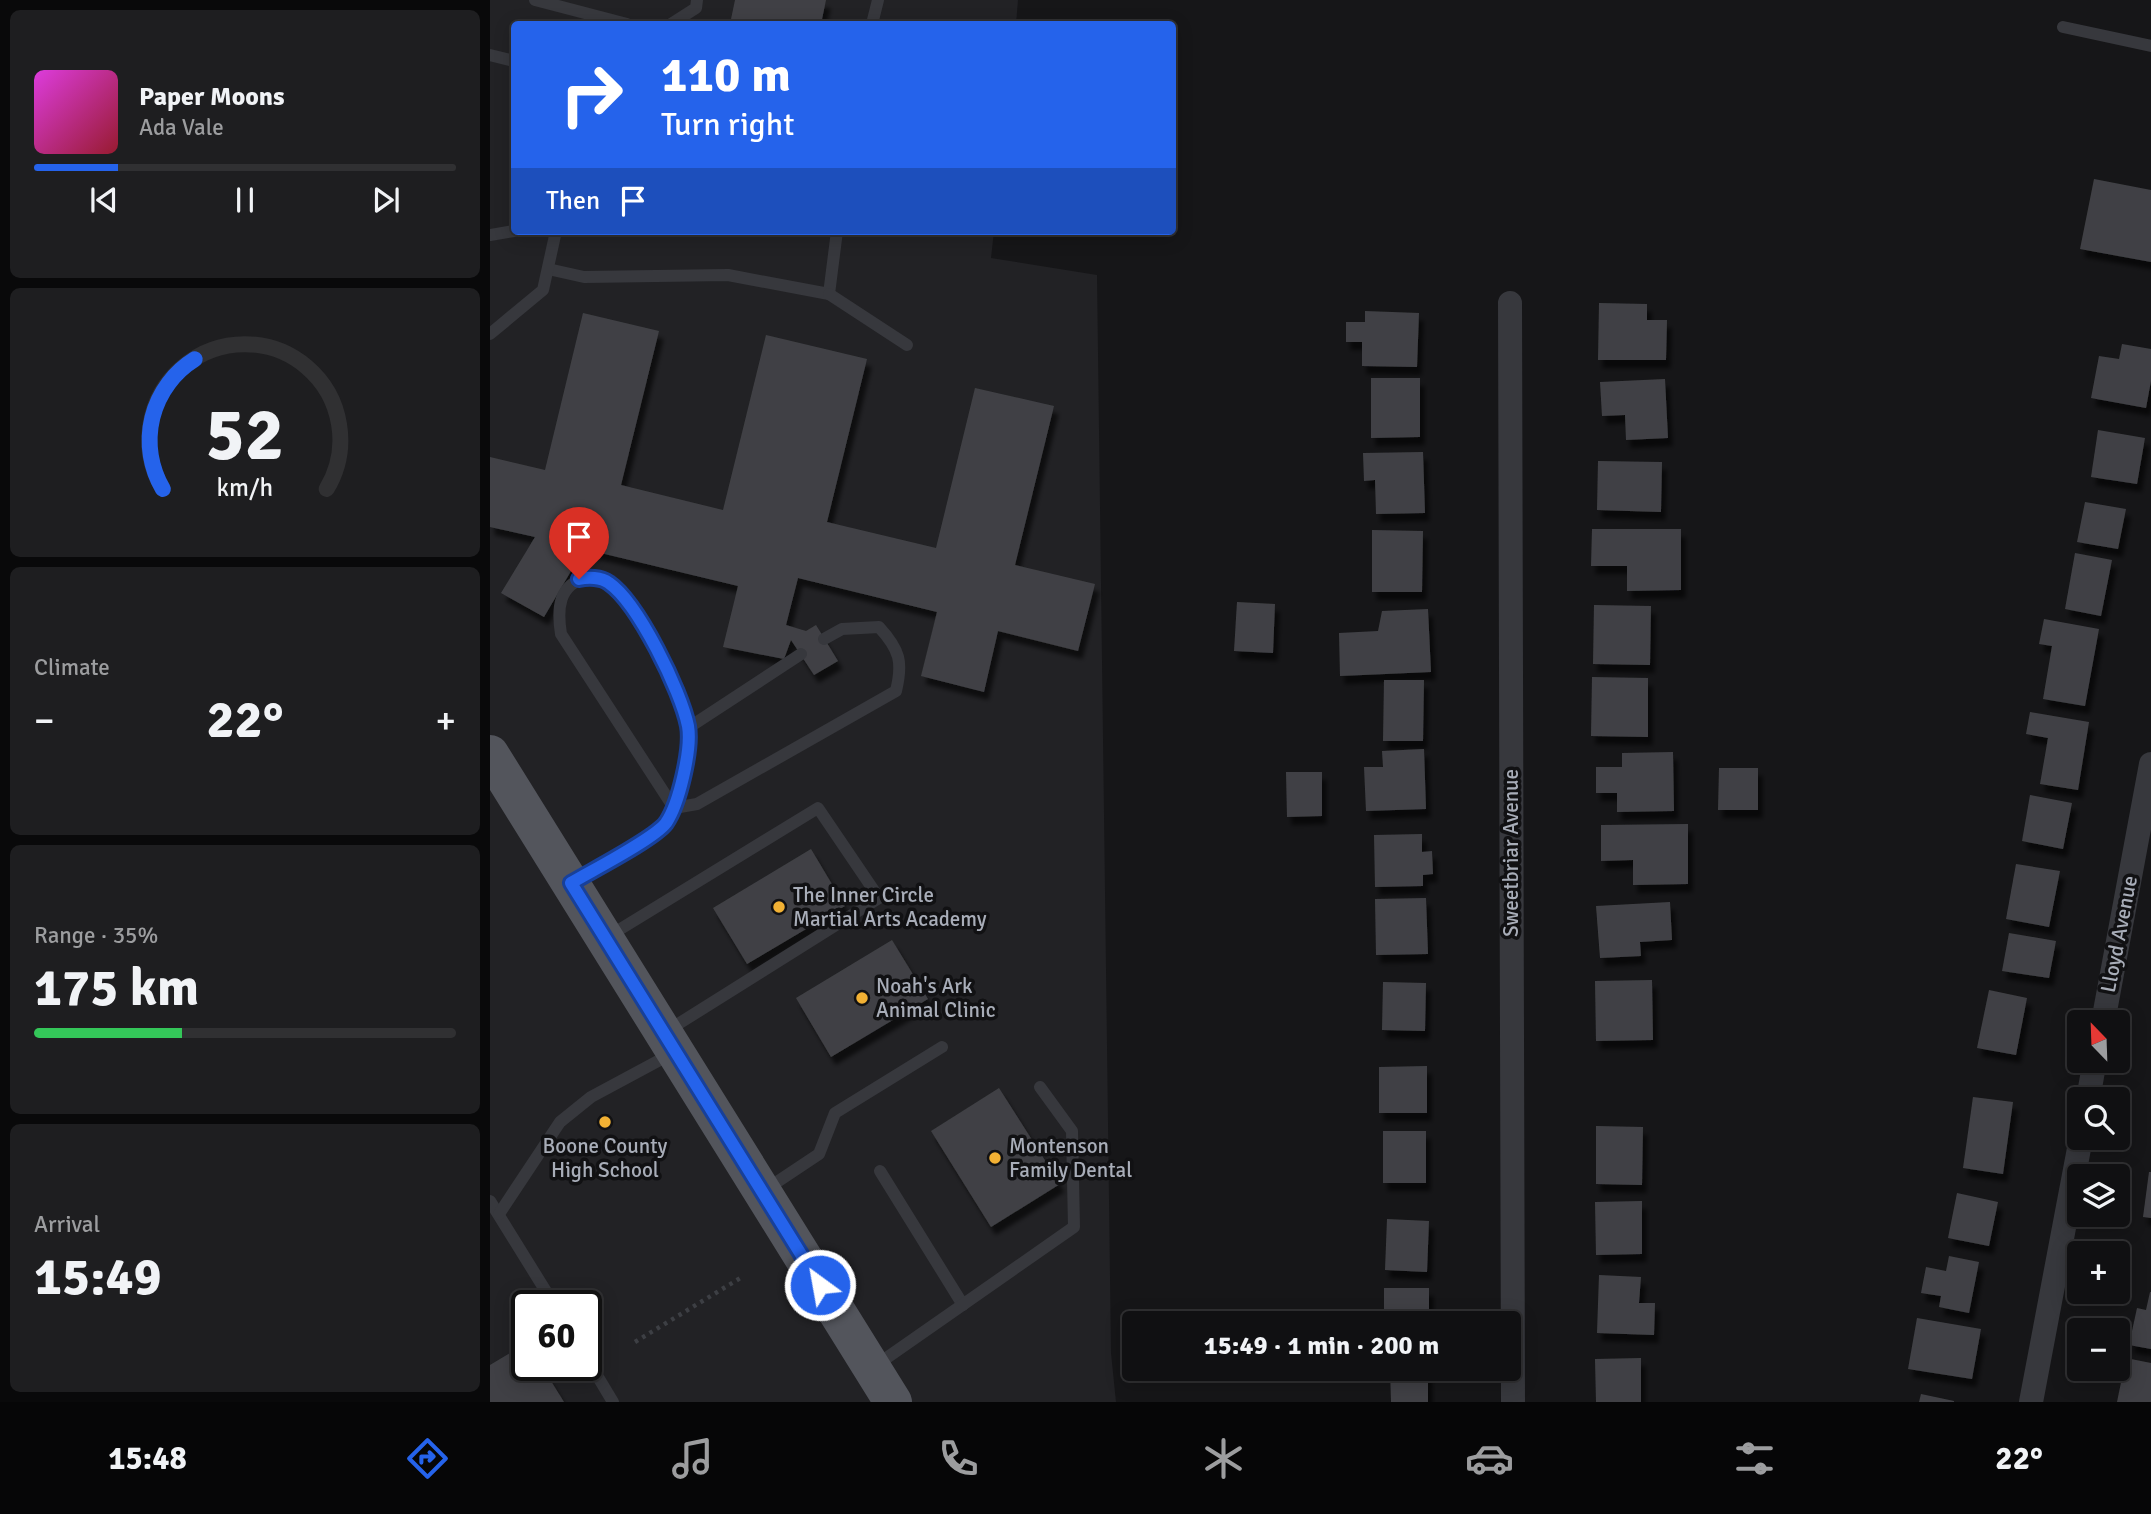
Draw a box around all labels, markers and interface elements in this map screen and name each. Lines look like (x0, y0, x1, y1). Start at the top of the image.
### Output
text: 110 m (661, 45, 791, 105)
icon: right (546, 49, 637, 140)
text: Paper Moons (139, 81, 285, 113)
text: Turn right (661, 105, 794, 144)
text: Ada Vale (139, 113, 224, 142)
icon: previous (85, 181, 123, 219)
icon: pause (226, 181, 264, 219)
icon: next (367, 181, 405, 219)
icon: arrive (614, 182, 652, 220)
text: Then (546, 185, 600, 217)
text: 52 (206, 391, 284, 480)
text: km/h (217, 471, 273, 502)
pin (549, 507, 609, 579)
icon: arrive (560, 518, 598, 556)
text: Climate (34, 653, 110, 682)
text: 22° (207, 688, 283, 752)
text: − (34, 697, 55, 744)
text: + (435, 697, 456, 744)
street label: Sweetbriar Avenue (1498, 769, 1524, 937)
street label: Lloyd Avenue (2095, 873, 2143, 995)
place label: The Inner Circle Martial Arts Academy (793, 882, 987, 932)
marker: The Inner Circle Martial Arts Academy (771, 899, 787, 915)
text: Range · 35% (34, 921, 158, 950)
text: 175 km (34, 956, 199, 1020)
place label: Noah's Ark Animal Clinic (876, 973, 996, 1023)
marker: Noah's Ark Animal Clinic (854, 990, 870, 1006)
north arrow (2067, 1010, 2130, 1073)
map controls (2067, 1010, 2130, 1381)
button: search (2067, 1087, 2130, 1150)
marker: Boone County High School (597, 1114, 613, 1130)
place label: Boone County High School (543, 1133, 668, 1183)
place label: Montenson Family Dental (1009, 1133, 1132, 1183)
marker: Montenson Family Dental (987, 1150, 1003, 1166)
button: layers (2067, 1164, 2130, 1227)
text: Arrival (34, 1210, 100, 1239)
button: + (2067, 1241, 2130, 1304)
text: 15:49 (34, 1245, 162, 1309)
position arrow (783, 1248, 857, 1322)
speed limit sign: 60 (511, 1290, 602, 1381)
button: − (2067, 1318, 2130, 1381)
text: 15:49 · 1 min · 200 m (1204, 1330, 1439, 1362)
icon: directions (403, 1434, 452, 1483)
icon: music (668, 1434, 717, 1483)
icon: phone (934, 1434, 983, 1483)
icon: climate (1199, 1434, 1248, 1483)
icon: car (1465, 1434, 1514, 1483)
icon: filters (1730, 1434, 1779, 1483)
text: 15:48 (108, 1439, 187, 1478)
text: 22° (1995, 1439, 2043, 1478)

